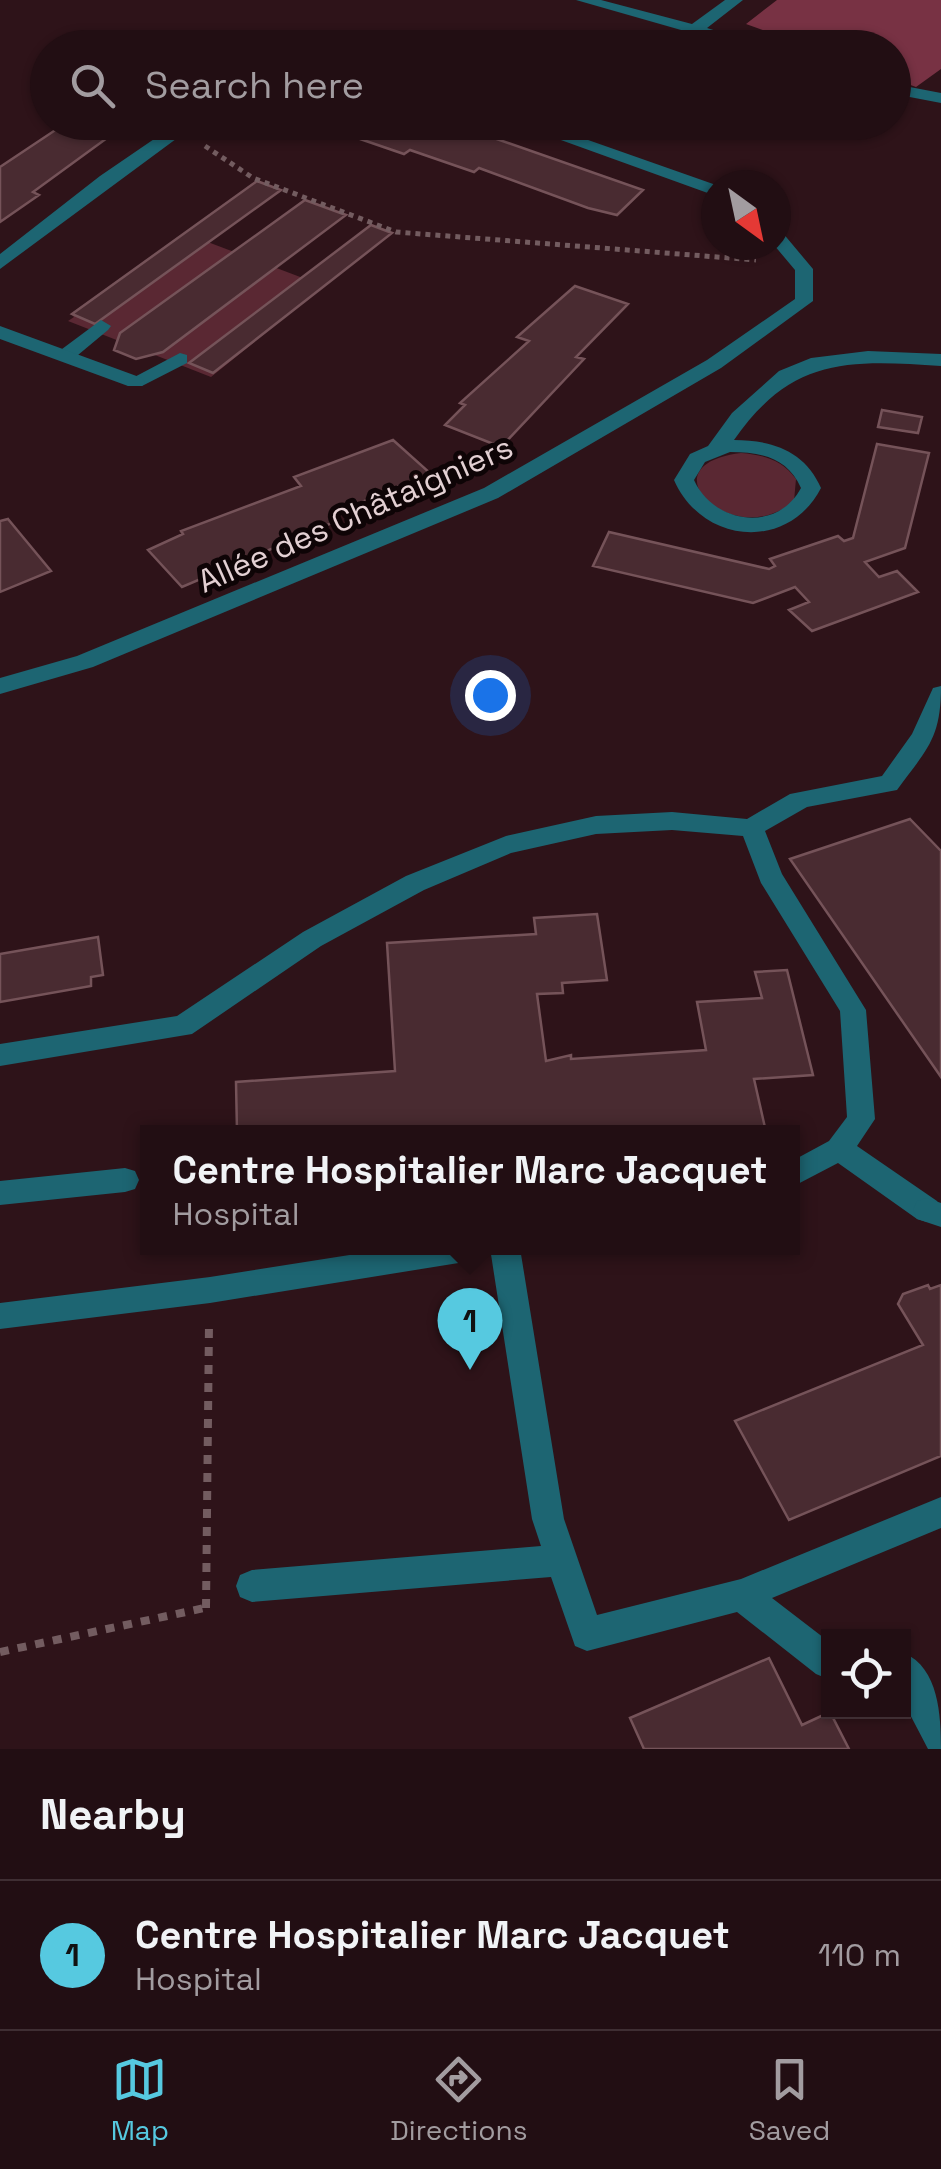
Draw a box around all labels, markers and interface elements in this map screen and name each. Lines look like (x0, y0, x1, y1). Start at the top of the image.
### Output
search box (30, 30, 911, 140)
icon: search (65, 58, 120, 113)
text: Search here (145, 61, 364, 109)
north arrow (701, 170, 791, 260)
street label: Allée des Châtaigniers (191, 426, 519, 602)
your location (465, 670, 516, 721)
popup (140, 1125, 800, 1255)
text: Centre Hospitalier Marc Jacquet (173, 1146, 767, 1194)
text: Hospital (173, 1194, 299, 1234)
pin: 1 (438, 1288, 502, 1370)
map controls (821, 1629, 911, 1719)
button: locate (821, 1629, 911, 1719)
text: Nearby (40, 1788, 186, 1841)
text: Centre Hospitalier Marc Jacquet (135, 1911, 730, 1959)
text: 1 (65, 1935, 80, 1975)
text: 110 m (818, 1935, 901, 1975)
text: Hospital (135, 1959, 262, 1999)
tab: Map (111, 2052, 169, 2148)
tab: Directions (390, 2052, 527, 2148)
tab: Saved (749, 2052, 830, 2148)

